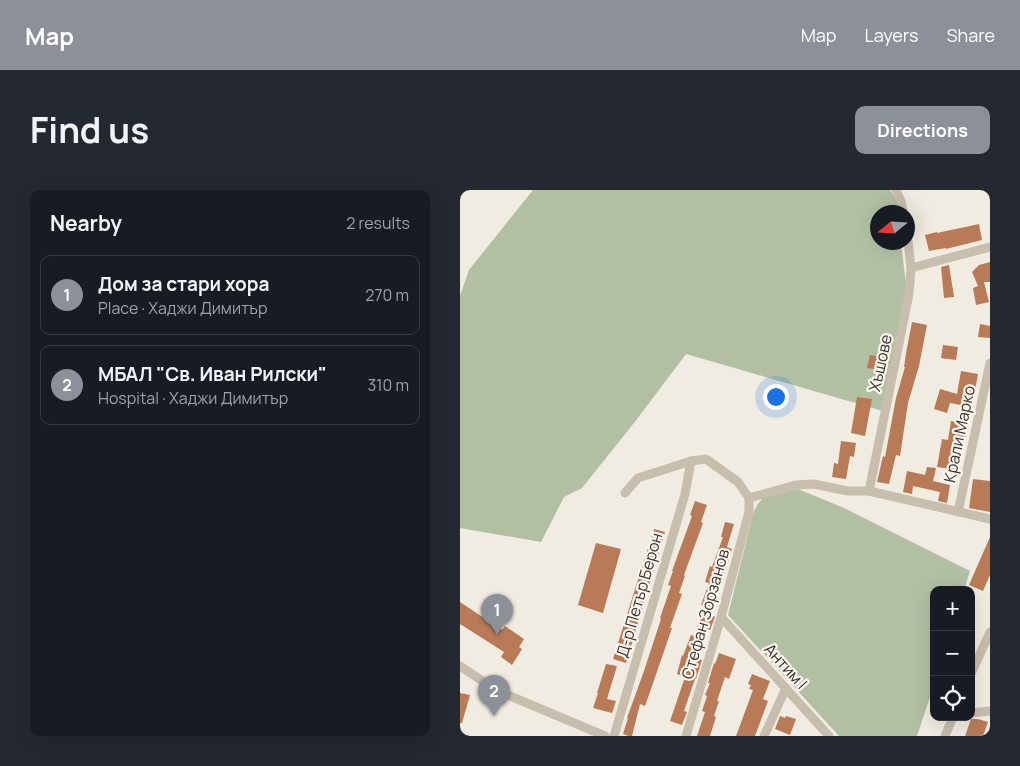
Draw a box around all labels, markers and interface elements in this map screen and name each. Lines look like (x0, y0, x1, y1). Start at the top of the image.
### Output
text: Map (25, 19, 74, 52)
text: Map (801, 23, 836, 47)
text: Layers (864, 23, 918, 47)
text: Share (946, 23, 995, 47)
text: Find us (30, 106, 149, 154)
button: Directions (855, 106, 990, 154)
north arrow (870, 205, 915, 250)
text: Nearby (50, 209, 122, 237)
text: 2 results (346, 212, 410, 234)
text: Дом за стари хора (98, 271, 270, 297)
text: 1 (63, 284, 71, 306)
text: 270 m (365, 284, 409, 306)
text: Place · Хаджи Димитър (98, 297, 268, 319)
street label: Хъшове (863, 332, 897, 394)
text: МБАЛ "Св. Иван Рилски" (98, 361, 327, 387)
text: 2 (62, 374, 72, 396)
text: 310 m (367, 374, 409, 396)
your location (763, 384, 789, 410)
street label: Крали Марко (938, 384, 980, 484)
text: Hospital · Хаджи Димитър (98, 387, 288, 409)
street label: Д-р Петър Берон (611, 530, 667, 660)
street label: Стефан Зорзанов (676, 546, 734, 682)
map controls (930, 586, 975, 721)
button: + (930, 586, 975, 631)
pin: 1 (481, 594, 513, 635)
button: − (930, 631, 975, 676)
street label: Антим I (759, 638, 813, 694)
pin: 2 (478, 675, 510, 716)
button: locate (930, 676, 975, 721)

